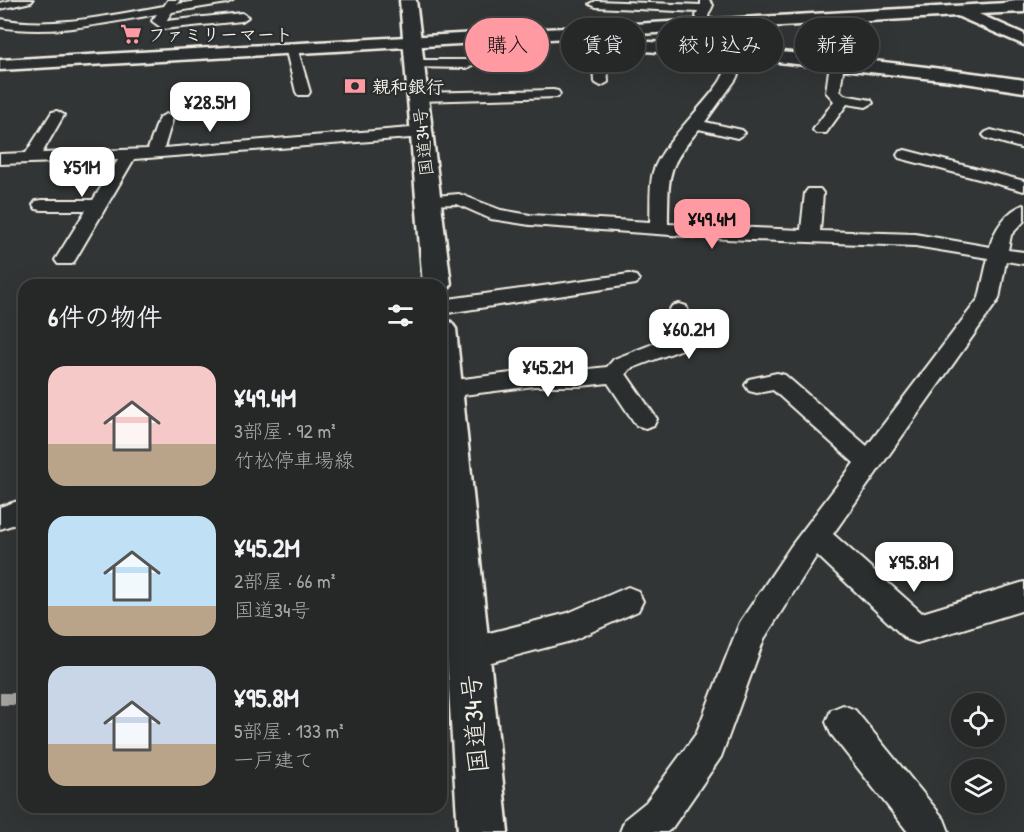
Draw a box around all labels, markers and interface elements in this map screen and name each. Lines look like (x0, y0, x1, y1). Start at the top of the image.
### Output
chip: 購入 (465, 18, 549, 72)
chip: 賃貸 (561, 18, 645, 72)
chip: 絞り込み (657, 18, 783, 72)
chip: 新着 (795, 18, 879, 72)
supermarket icon: ファミリーマート (119, 22, 143, 46)
place label: ファミリーマート (148, 22, 293, 47)
bank icon: 親和銀行 (343, 74, 367, 98)
place label: 親和銀行 (372, 74, 444, 99)
pin: ¥28.5M (161, 82, 259, 133)
text: ¥28.5M (184, 88, 236, 115)
street label: 国道34号 (407, 106, 439, 178)
pin: ¥51M (46, 147, 118, 198)
text: ¥51M (64, 153, 100, 180)
pin: ¥49.4M (663, 199, 761, 250)
text: ¥49.4M (688, 205, 736, 232)
text: 6件の物件 (48, 299, 162, 334)
icon: filters (384, 299, 417, 332)
pin: ¥60.2M (640, 309, 738, 360)
text: ¥60.2M (663, 315, 715, 342)
pin: ¥45.2M (499, 347, 597, 398)
text: ¥45.2M (523, 353, 573, 380)
text: ¥49.4M (234, 380, 296, 415)
icon: home (96, 390, 168, 462)
text: 3部屋 · 92 m² (234, 417, 336, 444)
text: 竹松停車場線 (234, 446, 354, 473)
text: ¥45.2M (234, 530, 300, 565)
icon: home (96, 540, 168, 612)
pin: ¥95.8M (865, 542, 963, 593)
text: ¥95.8M (889, 548, 939, 575)
text: 2部屋 · 66 m² (234, 567, 335, 594)
text: 国道34号 (234, 596, 310, 623)
street label: 国道34号 (452, 673, 496, 775)
text: ¥95.8M (234, 680, 299, 715)
icon: home (96, 690, 168, 762)
map controls (951, 693, 1005, 813)
button: locate (951, 693, 1005, 747)
text: 5部屋 · 133 m² (234, 717, 344, 744)
text: 一戸建て (234, 746, 314, 773)
button: layers (951, 759, 1005, 813)

